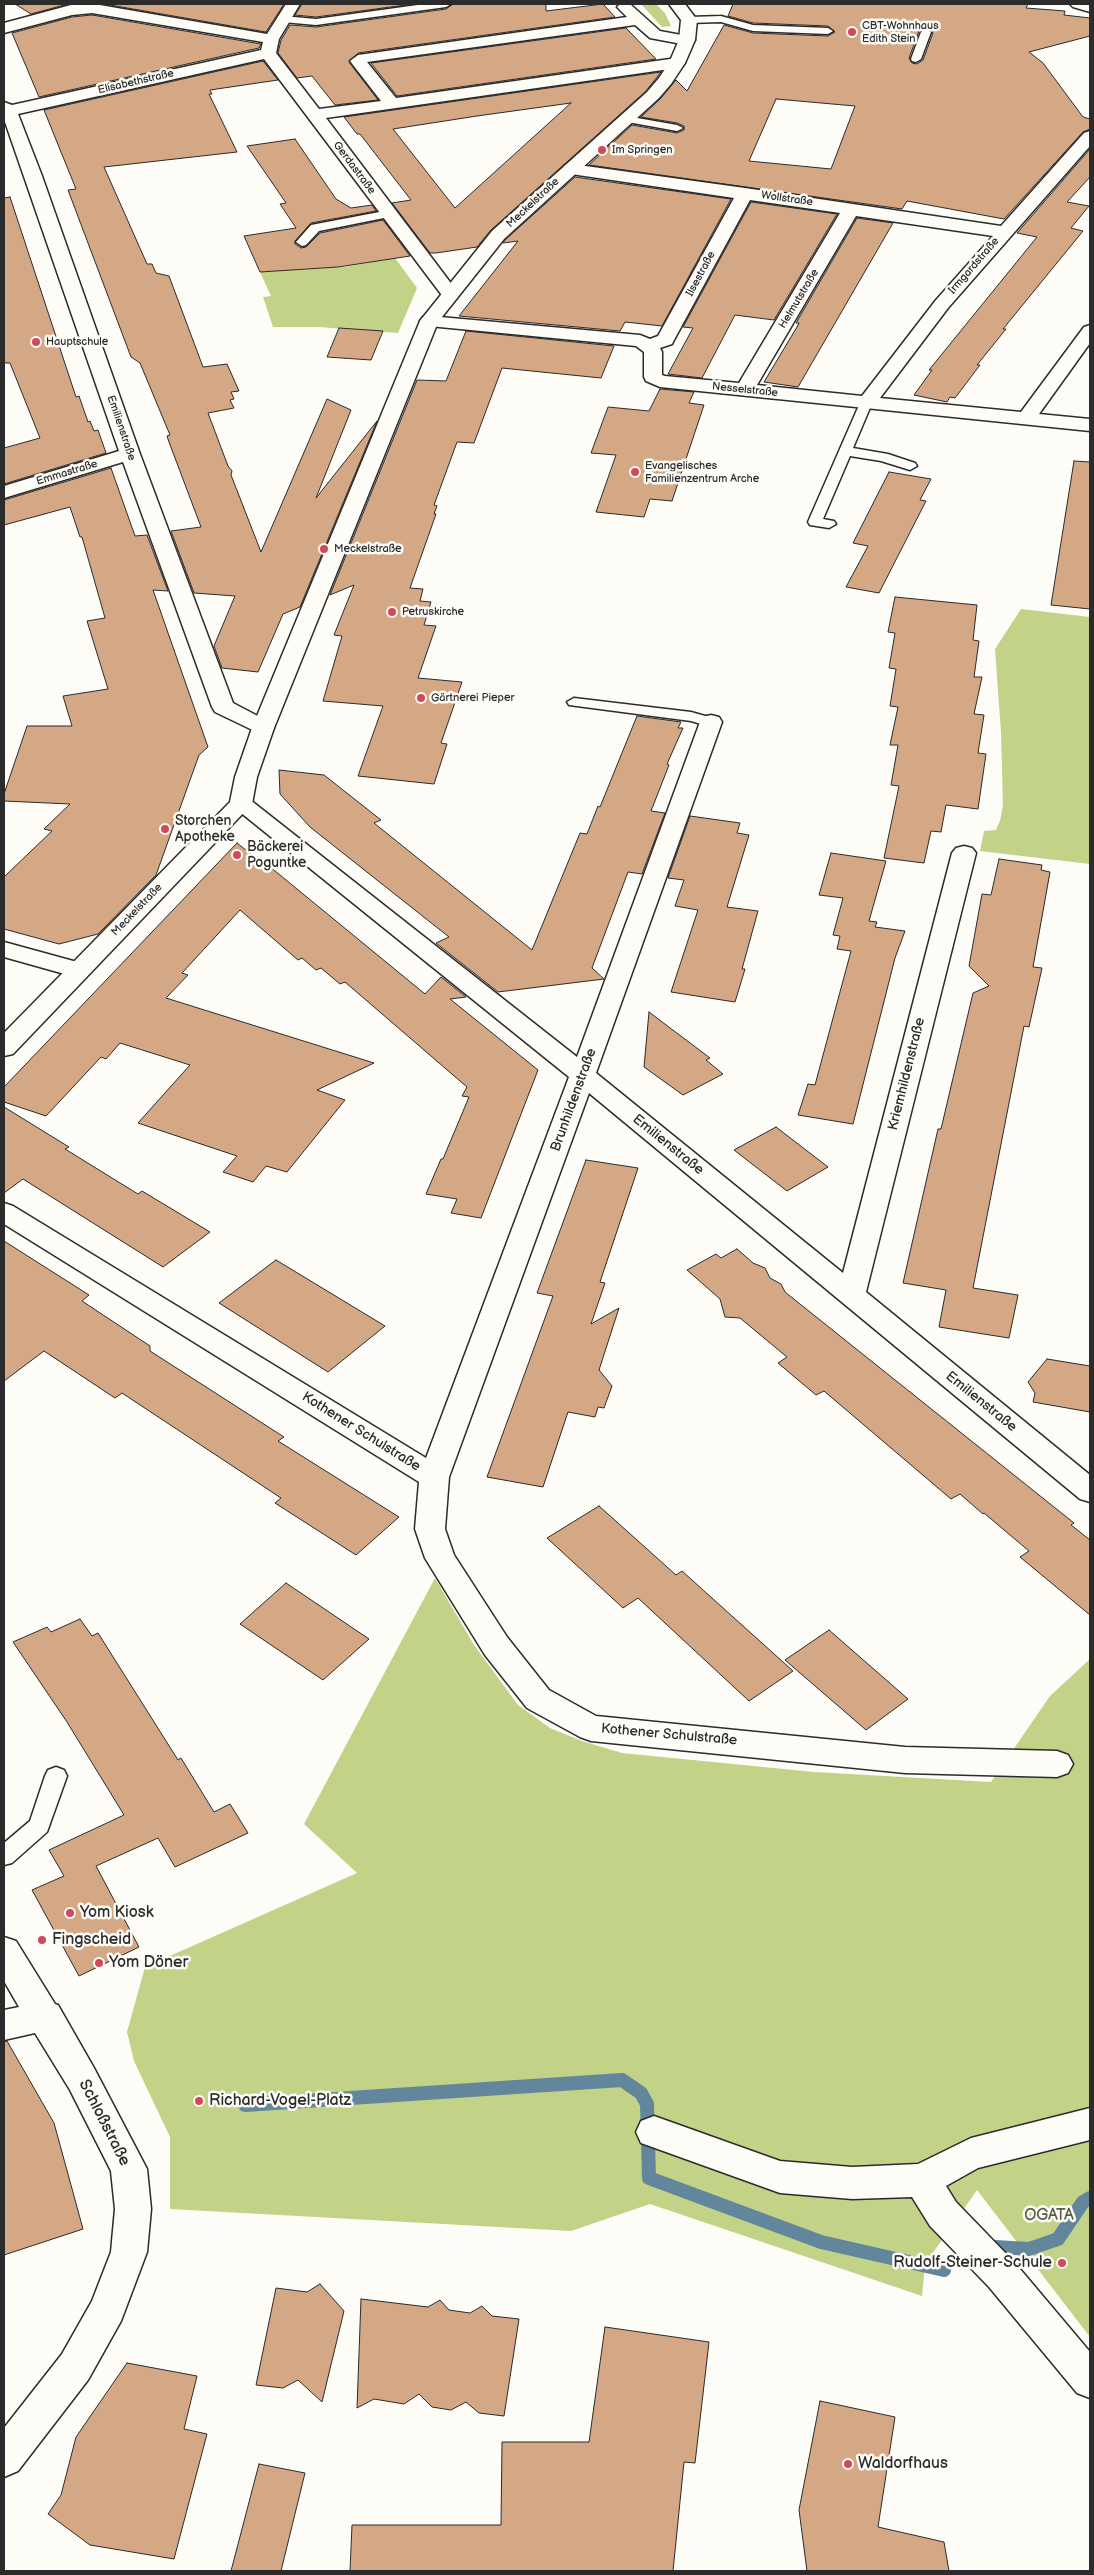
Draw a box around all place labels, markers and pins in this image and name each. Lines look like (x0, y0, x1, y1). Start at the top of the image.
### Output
place label: CBT-Wohnhaus Edith Stein (862, 19, 939, 45)
marker: CBT-Wohnhaus Edith Stein (846, 26, 858, 38)
place label: Im Springen (612, 143, 672, 157)
marker: Im Springen (596, 144, 608, 156)
place label: Hauptschule (46, 335, 108, 349)
marker: Hauptschule (30, 336, 42, 348)
place label: Evangelisches Familienzentrum Arche (645, 459, 759, 485)
marker: Evangelisches Familienzentrum Arche (629, 466, 641, 478)
place label: Meckelstraße (334, 542, 402, 556)
marker: Meckelstraße (318, 543, 330, 555)
place label: Petruskirche (402, 605, 464, 619)
marker: Petruskirche (386, 606, 398, 618)
place label: Gärtnerei Pieper (431, 691, 514, 705)
marker: Gärtnerei Pieper (415, 692, 427, 704)
place label: Storchen Apotheke (175, 813, 235, 846)
marker: Storchen Apotheke (159, 823, 171, 835)
place label: Bäckerei Poguntke (247, 839, 306, 872)
marker: Bäckerei Poguntke (231, 849, 243, 861)
place label: Yom Kiosk (80, 1903, 154, 1923)
marker: Yom Kiosk (64, 1907, 76, 1919)
place label: Fingscheid (52, 1930, 131, 1950)
marker: Fingscheid (36, 1934, 48, 1946)
place label: Yom Döner (109, 1953, 188, 1973)
marker: Yom Döner (93, 1957, 105, 1969)
place label: Richard-Vogel-Platz (209, 2091, 351, 2111)
marker: Richard-Vogel-Platz (193, 2095, 205, 2107)
place label: Rudolf-Steiner-Schule (893, 2253, 1052, 2273)
marker: Rudolf-Steiner-Schule (1056, 2257, 1068, 2269)
place label: Waldorfhaus (858, 2454, 948, 2474)
marker: Waldorfhaus (842, 2458, 854, 2470)

